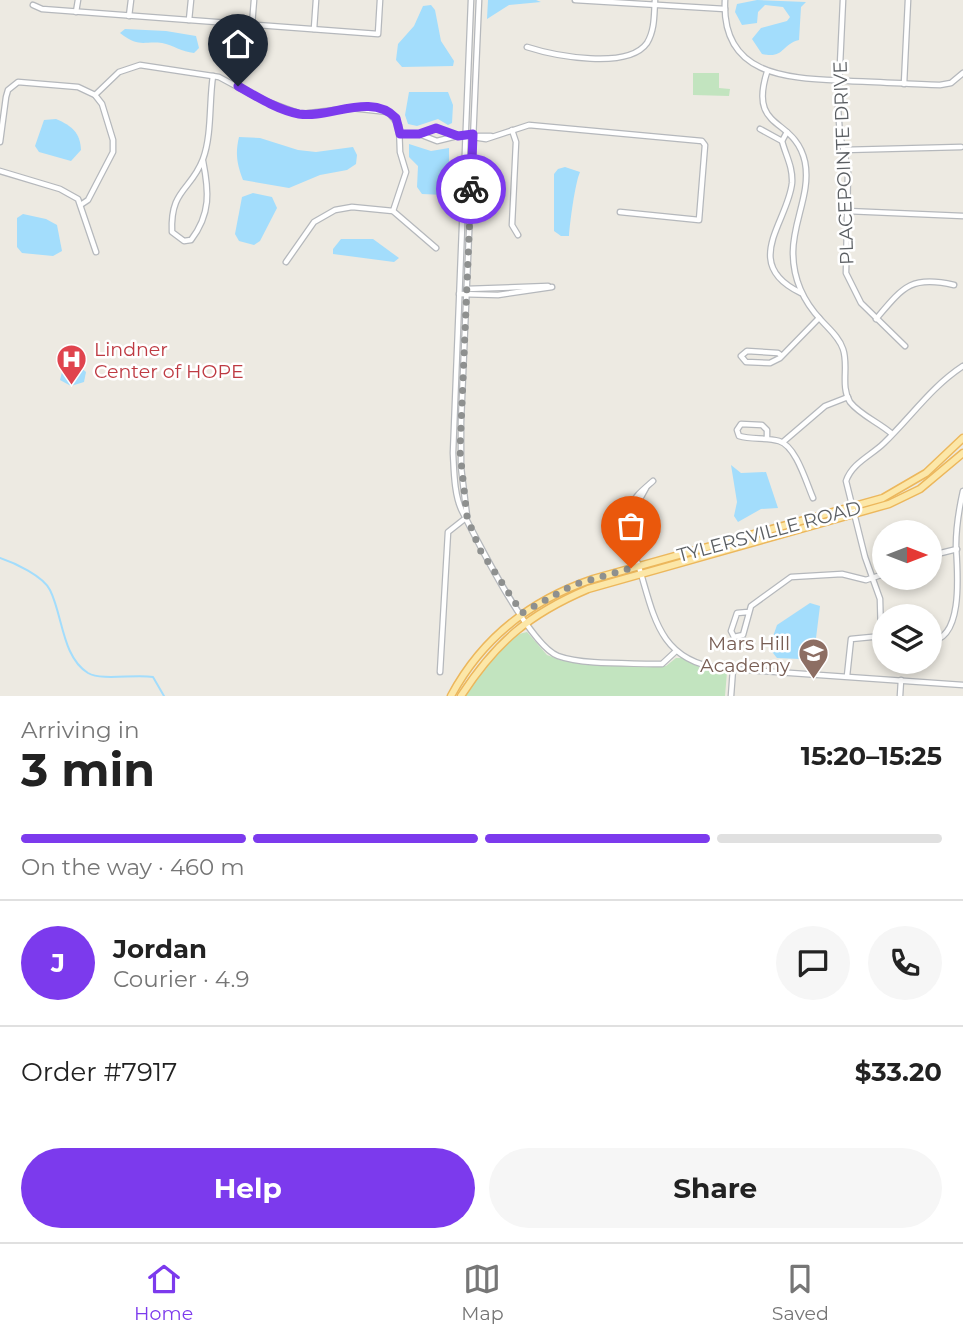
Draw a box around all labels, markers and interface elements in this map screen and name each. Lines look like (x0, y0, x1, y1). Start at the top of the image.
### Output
pin (208, 14, 268, 86)
icon: home (219, 25, 257, 63)
street label: PLACEPOINTE DRIVE (828, 61, 859, 265)
courier (436, 154, 506, 224)
icon: bike (452, 170, 490, 208)
place label: Lindner Center of HOPE (94, 338, 244, 383)
hospital icon: Lindner Center of HOPE (54, 343, 88, 387)
pin (601, 496, 661, 568)
street label: TYLERSVILLE ROAD (675, 496, 864, 567)
icon: bag (612, 507, 650, 545)
north arrow (872, 520, 942, 590)
map controls (872, 520, 942, 674)
button: layers (872, 604, 942, 674)
place label: Mars Hill Academy (700, 632, 791, 677)
school or university icon: Mars Hill Academy (796, 637, 830, 681)
text: Arriving in (21, 716, 140, 744)
text: 15:20–15:25 (801, 740, 942, 772)
text: 3 min (21, 741, 155, 798)
text: On the way · 460 m (21, 853, 245, 881)
button: chat (776, 926, 850, 1000)
button: phone (868, 926, 942, 1000)
text: Jordan (113, 933, 207, 965)
text: J (51, 947, 65, 979)
text: Courier · 4.9 (113, 965, 249, 993)
text: Order #7917 (21, 1056, 177, 1088)
text: $33.20 (855, 1056, 942, 1088)
button: Help (21, 1148, 475, 1228)
button: Share (489, 1148, 942, 1228)
tab: Home (134, 1260, 193, 1325)
tab: Map (461, 1260, 504, 1325)
tab: Saved (772, 1260, 829, 1325)

